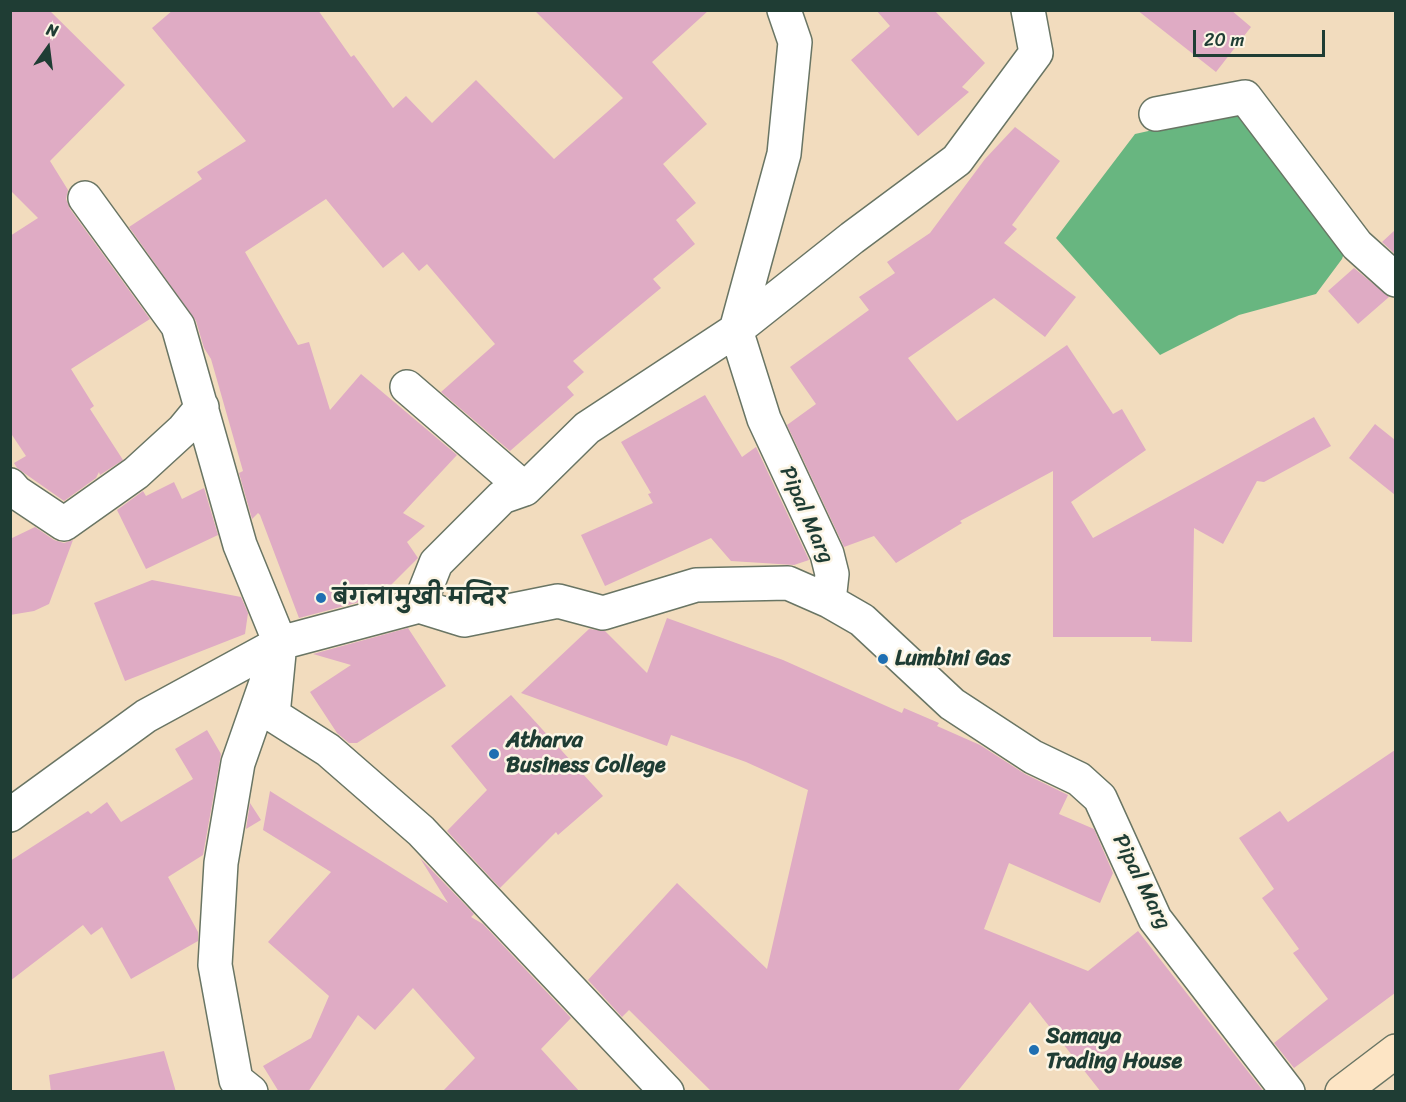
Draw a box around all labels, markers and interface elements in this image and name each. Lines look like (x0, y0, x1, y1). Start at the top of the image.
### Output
text: N (44, 15, 61, 45)
north arrow (18, 18, 78, 78)
scale bar (1196, 18, 1328, 56)
text: 20 m (1204, 24, 1244, 56)
street label: Pipal Marg (773, 462, 839, 568)
place label: बंगलामुखी मन्दिर (333, 585, 507, 611)
marker: बंगलामुखी मन्दिर (314, 591, 328, 605)
place label: Lumbini Gas (895, 646, 1010, 672)
marker: Lumbini Gas (876, 652, 890, 666)
place label: Atharva Business College (506, 728, 666, 780)
marker: Atharva Business College (487, 747, 501, 761)
street label: Pipal Marg (1106, 830, 1176, 934)
place label: Samaya Trading House (1046, 1024, 1182, 1076)
marker: Samaya Trading House (1027, 1043, 1041, 1057)

